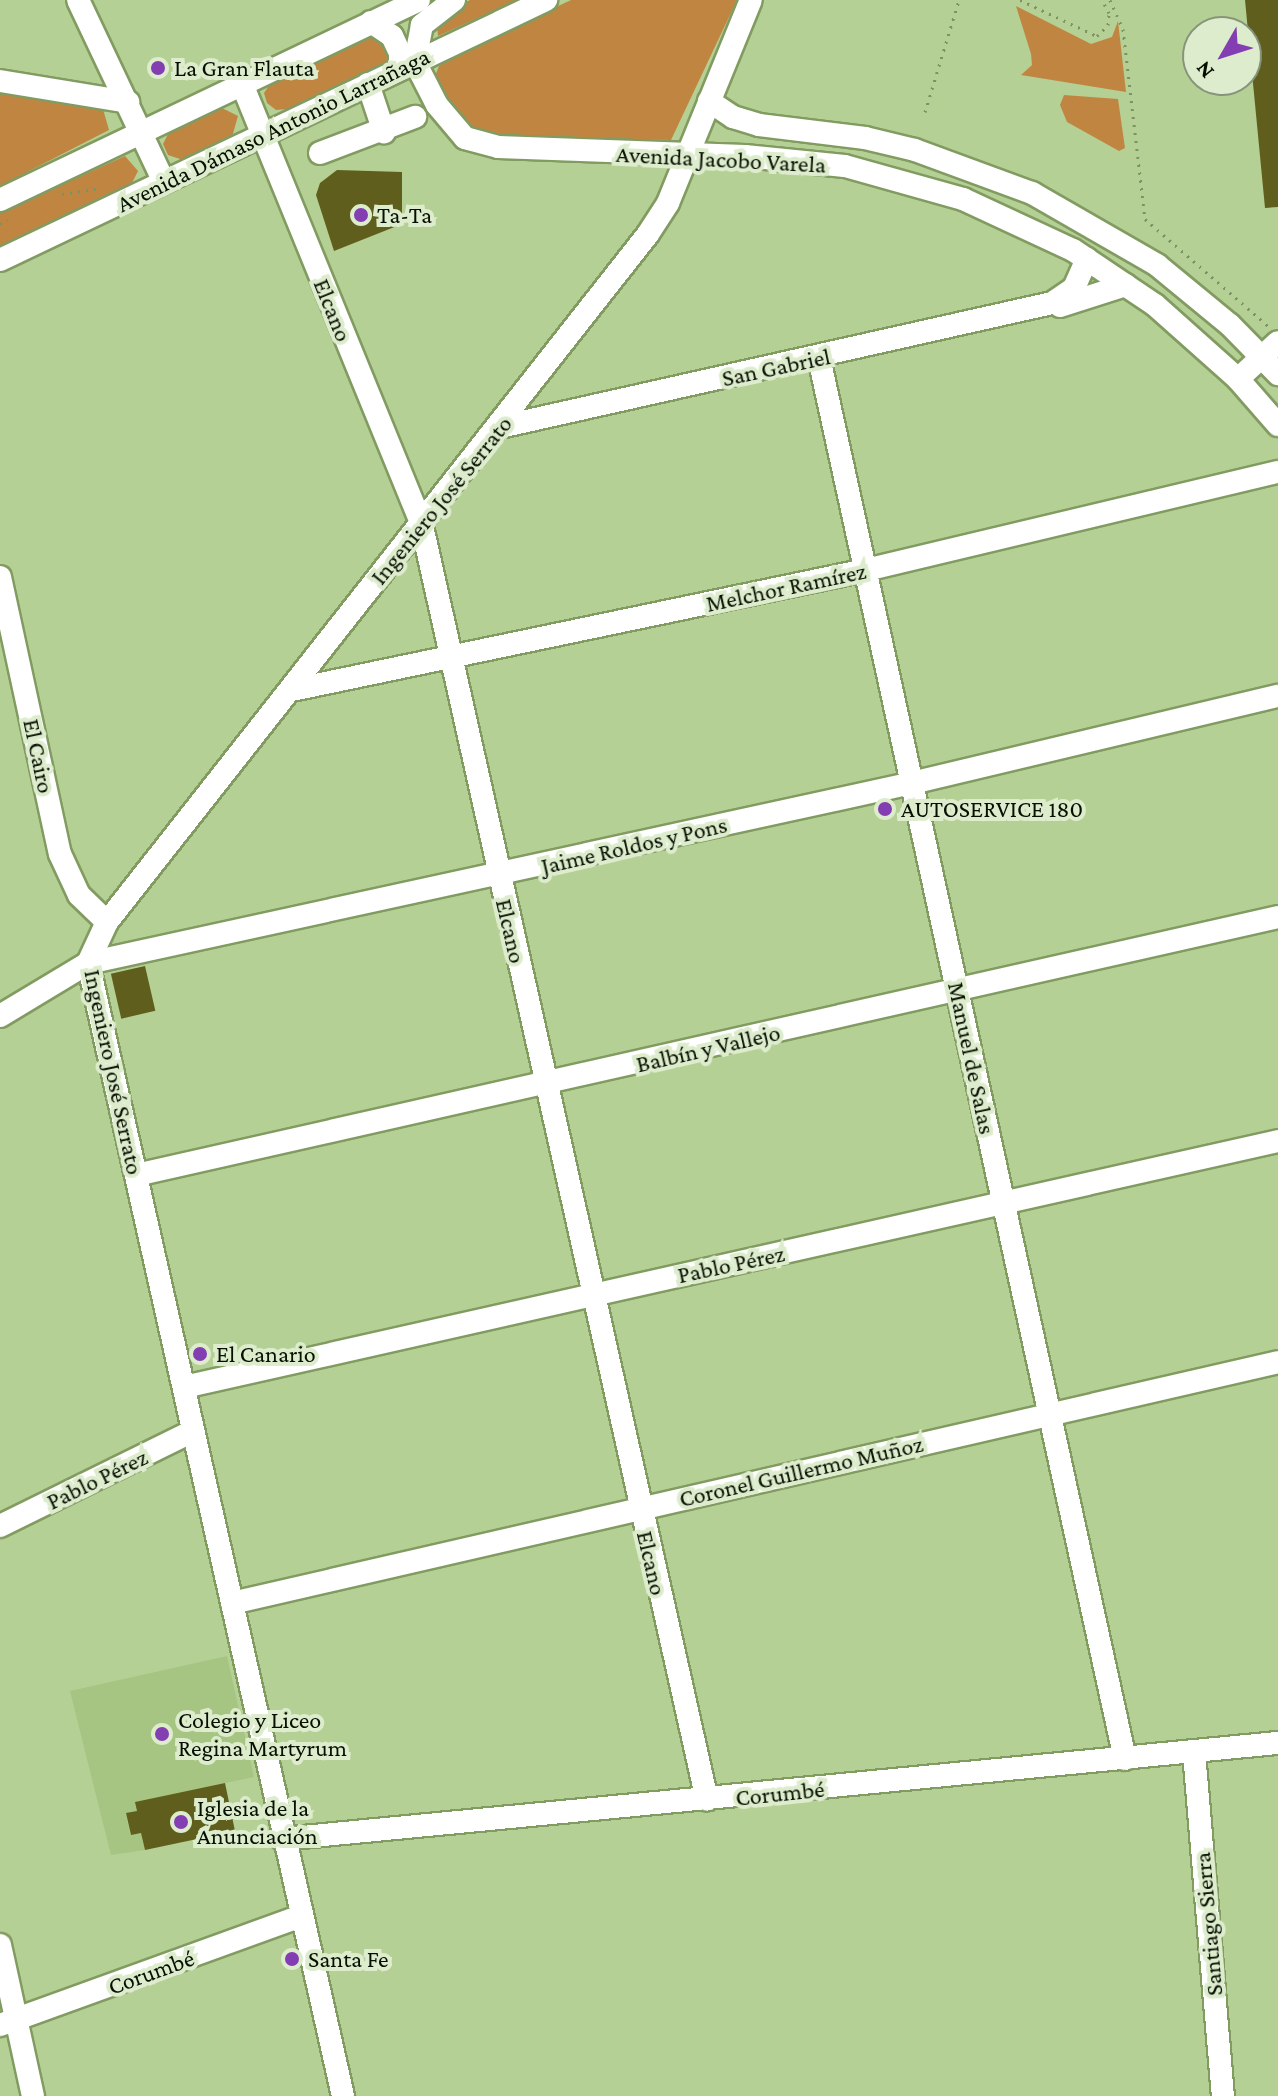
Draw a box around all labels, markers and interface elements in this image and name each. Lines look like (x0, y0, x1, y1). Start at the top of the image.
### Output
north arrow (1182, 16, 1262, 96)
street label: Avenida Dámaso Antonio Larrañaga (112, 42, 434, 218)
place label: La Gran Flauta (174, 54, 314, 82)
text: N (1190, 56, 1219, 84)
marker: La Gran Flauta (149, 59, 167, 77)
street label: Avenida Jacobo Varela (615, 139, 827, 179)
place label: Ta-Ta (377, 201, 432, 229)
marker: Ta-Ta (352, 206, 370, 224)
street label: Elcano (307, 274, 359, 346)
street label: San Gabriel (719, 341, 833, 393)
street label: Ingeniero José Serrato (364, 410, 518, 590)
street label: Melchor Ramírez (703, 556, 869, 618)
street label: El Cairo (17, 716, 61, 796)
place label: AUTOSERVICE 180 (901, 795, 1083, 823)
marker: AUTOSERVICE 180 (876, 800, 894, 818)
street label: Jaime Roldos y Pons (538, 810, 730, 880)
street label: Elcano (490, 896, 532, 966)
street label: Ingeniero José Serrato (78, 967, 150, 1177)
street label: Manuel de Salas (942, 979, 1002, 1137)
street label: Balbín y Vallejo (633, 1017, 783, 1079)
street label: Pablo Pérez (675, 1239, 787, 1289)
place label: El Canario (216, 1340, 316, 1368)
marker: El Canario (191, 1345, 209, 1363)
street label: Coronel Guillermo Muñoz (676, 1429, 926, 1513)
street label: Pablo Pérez (42, 1442, 152, 1516)
street label: Elcano (631, 1528, 673, 1598)
place label: Colegio y Liceo Regina Martyrum (178, 1706, 347, 1762)
marker: Colegio y Liceo Regina Martyrum (153, 1725, 171, 1743)
street label: Corumbé (734, 1774, 826, 1812)
place label: Iglesia de la Anunciación (197, 1794, 318, 1850)
marker: Iglesia de la Anunciación (172, 1813, 190, 1831)
street label: Santiago Sierra (1187, 1851, 1229, 1997)
street label: Corumbé (104, 1943, 198, 2001)
place label: Santa Fe (308, 1945, 389, 1973)
marker: Santa Fe (283, 1950, 301, 1968)

